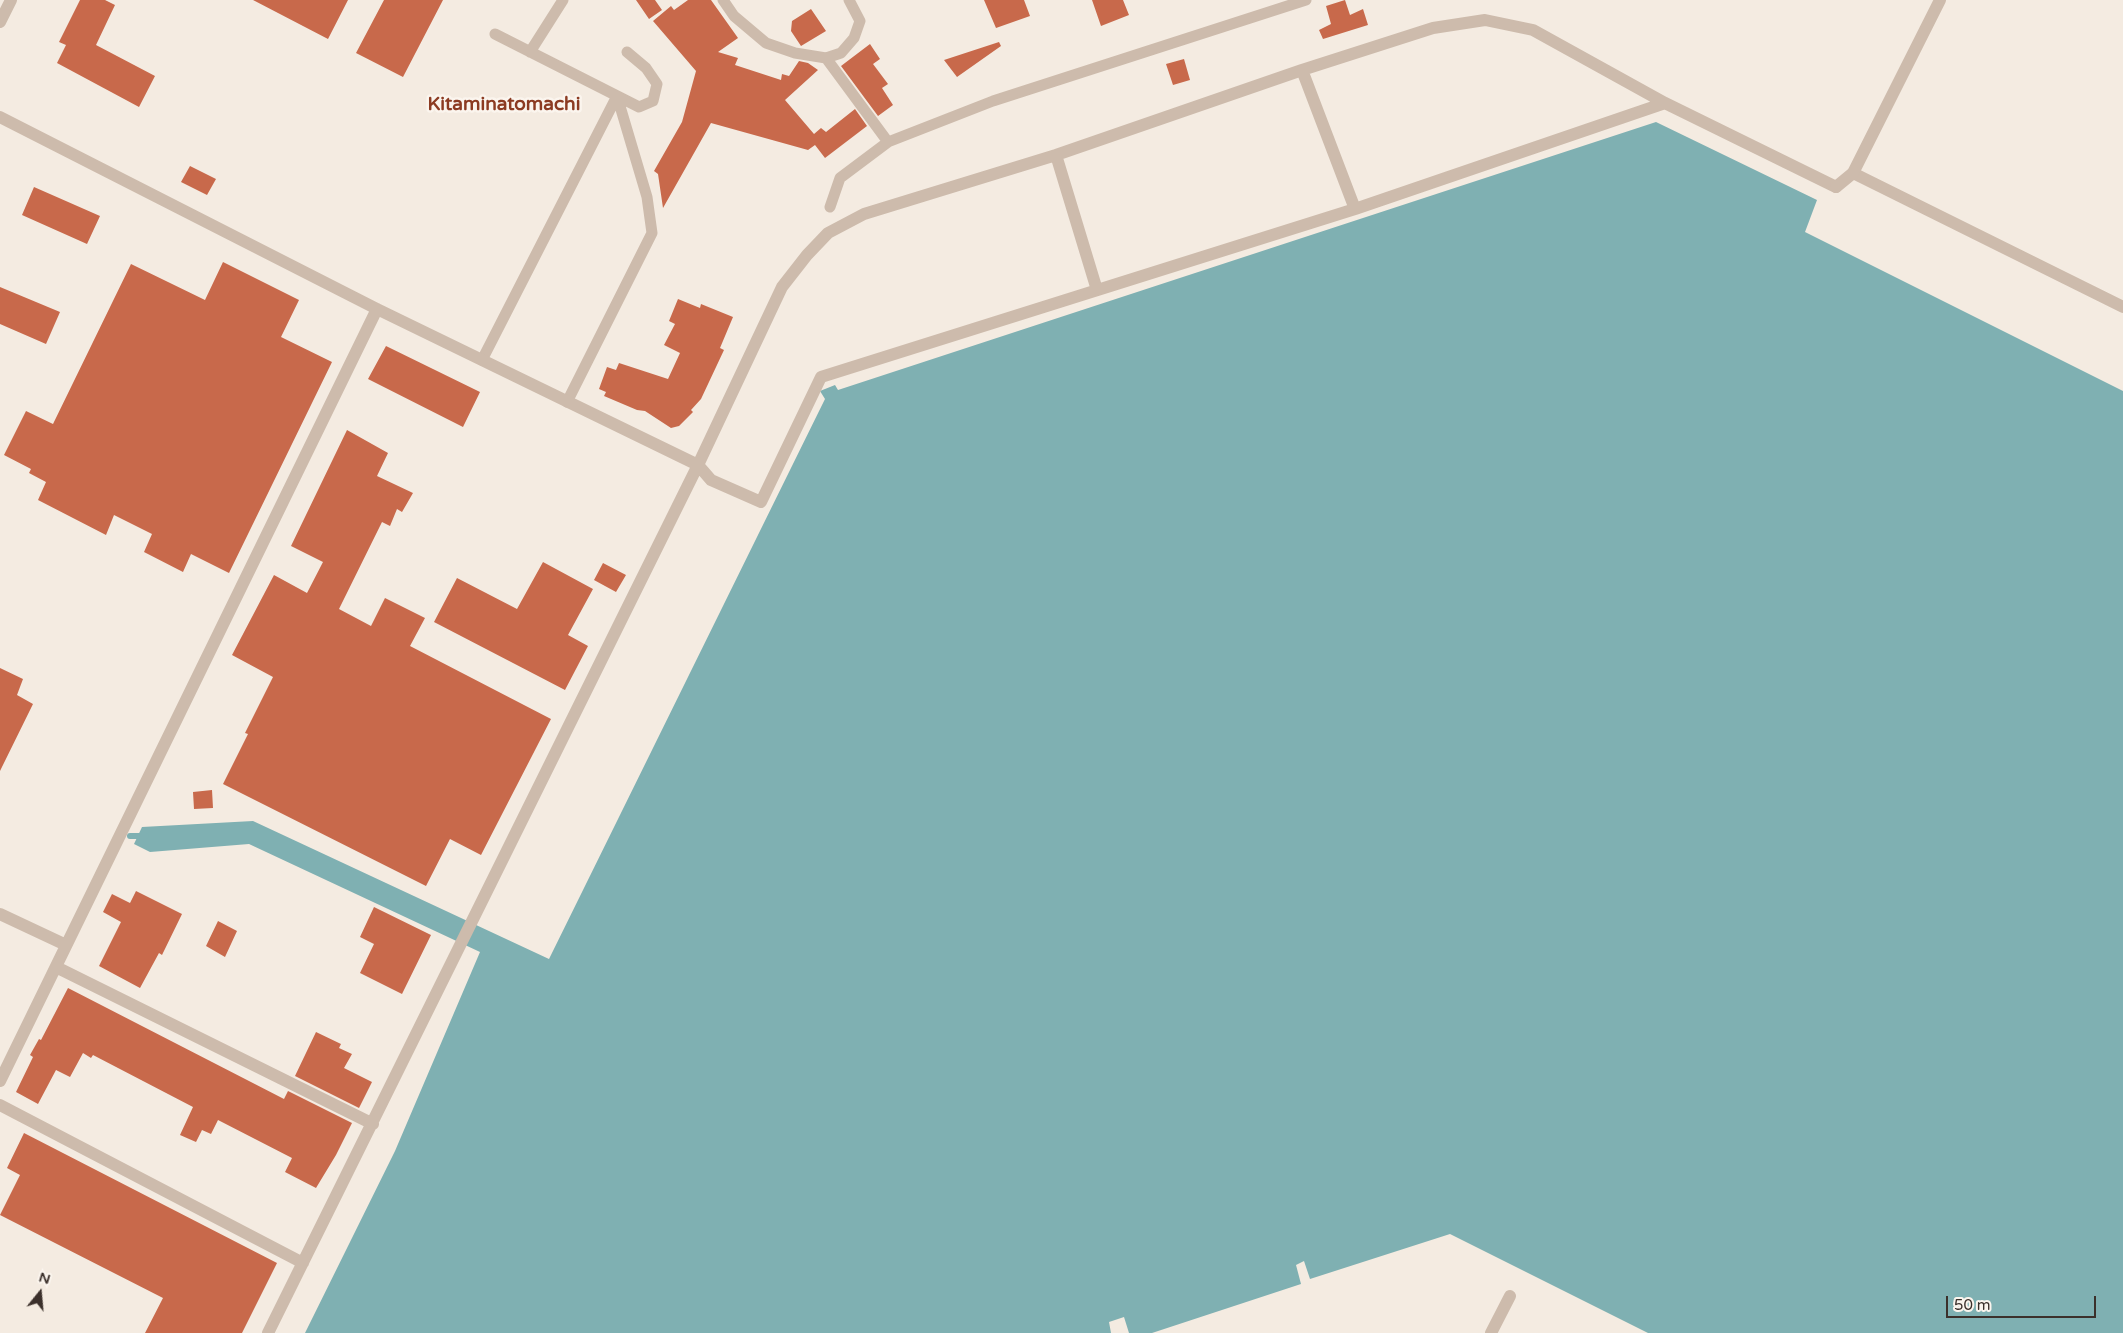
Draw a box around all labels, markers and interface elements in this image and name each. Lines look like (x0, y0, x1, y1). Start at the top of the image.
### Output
district label: Kitaminatomachi (428, 94, 580, 116)
north arrow (15, 1268, 65, 1318)
text: N (37, 1268, 52, 1288)
scale bar (1948, 1286, 2098, 1318)
text: 50 m (1954, 1296, 1991, 1314)

